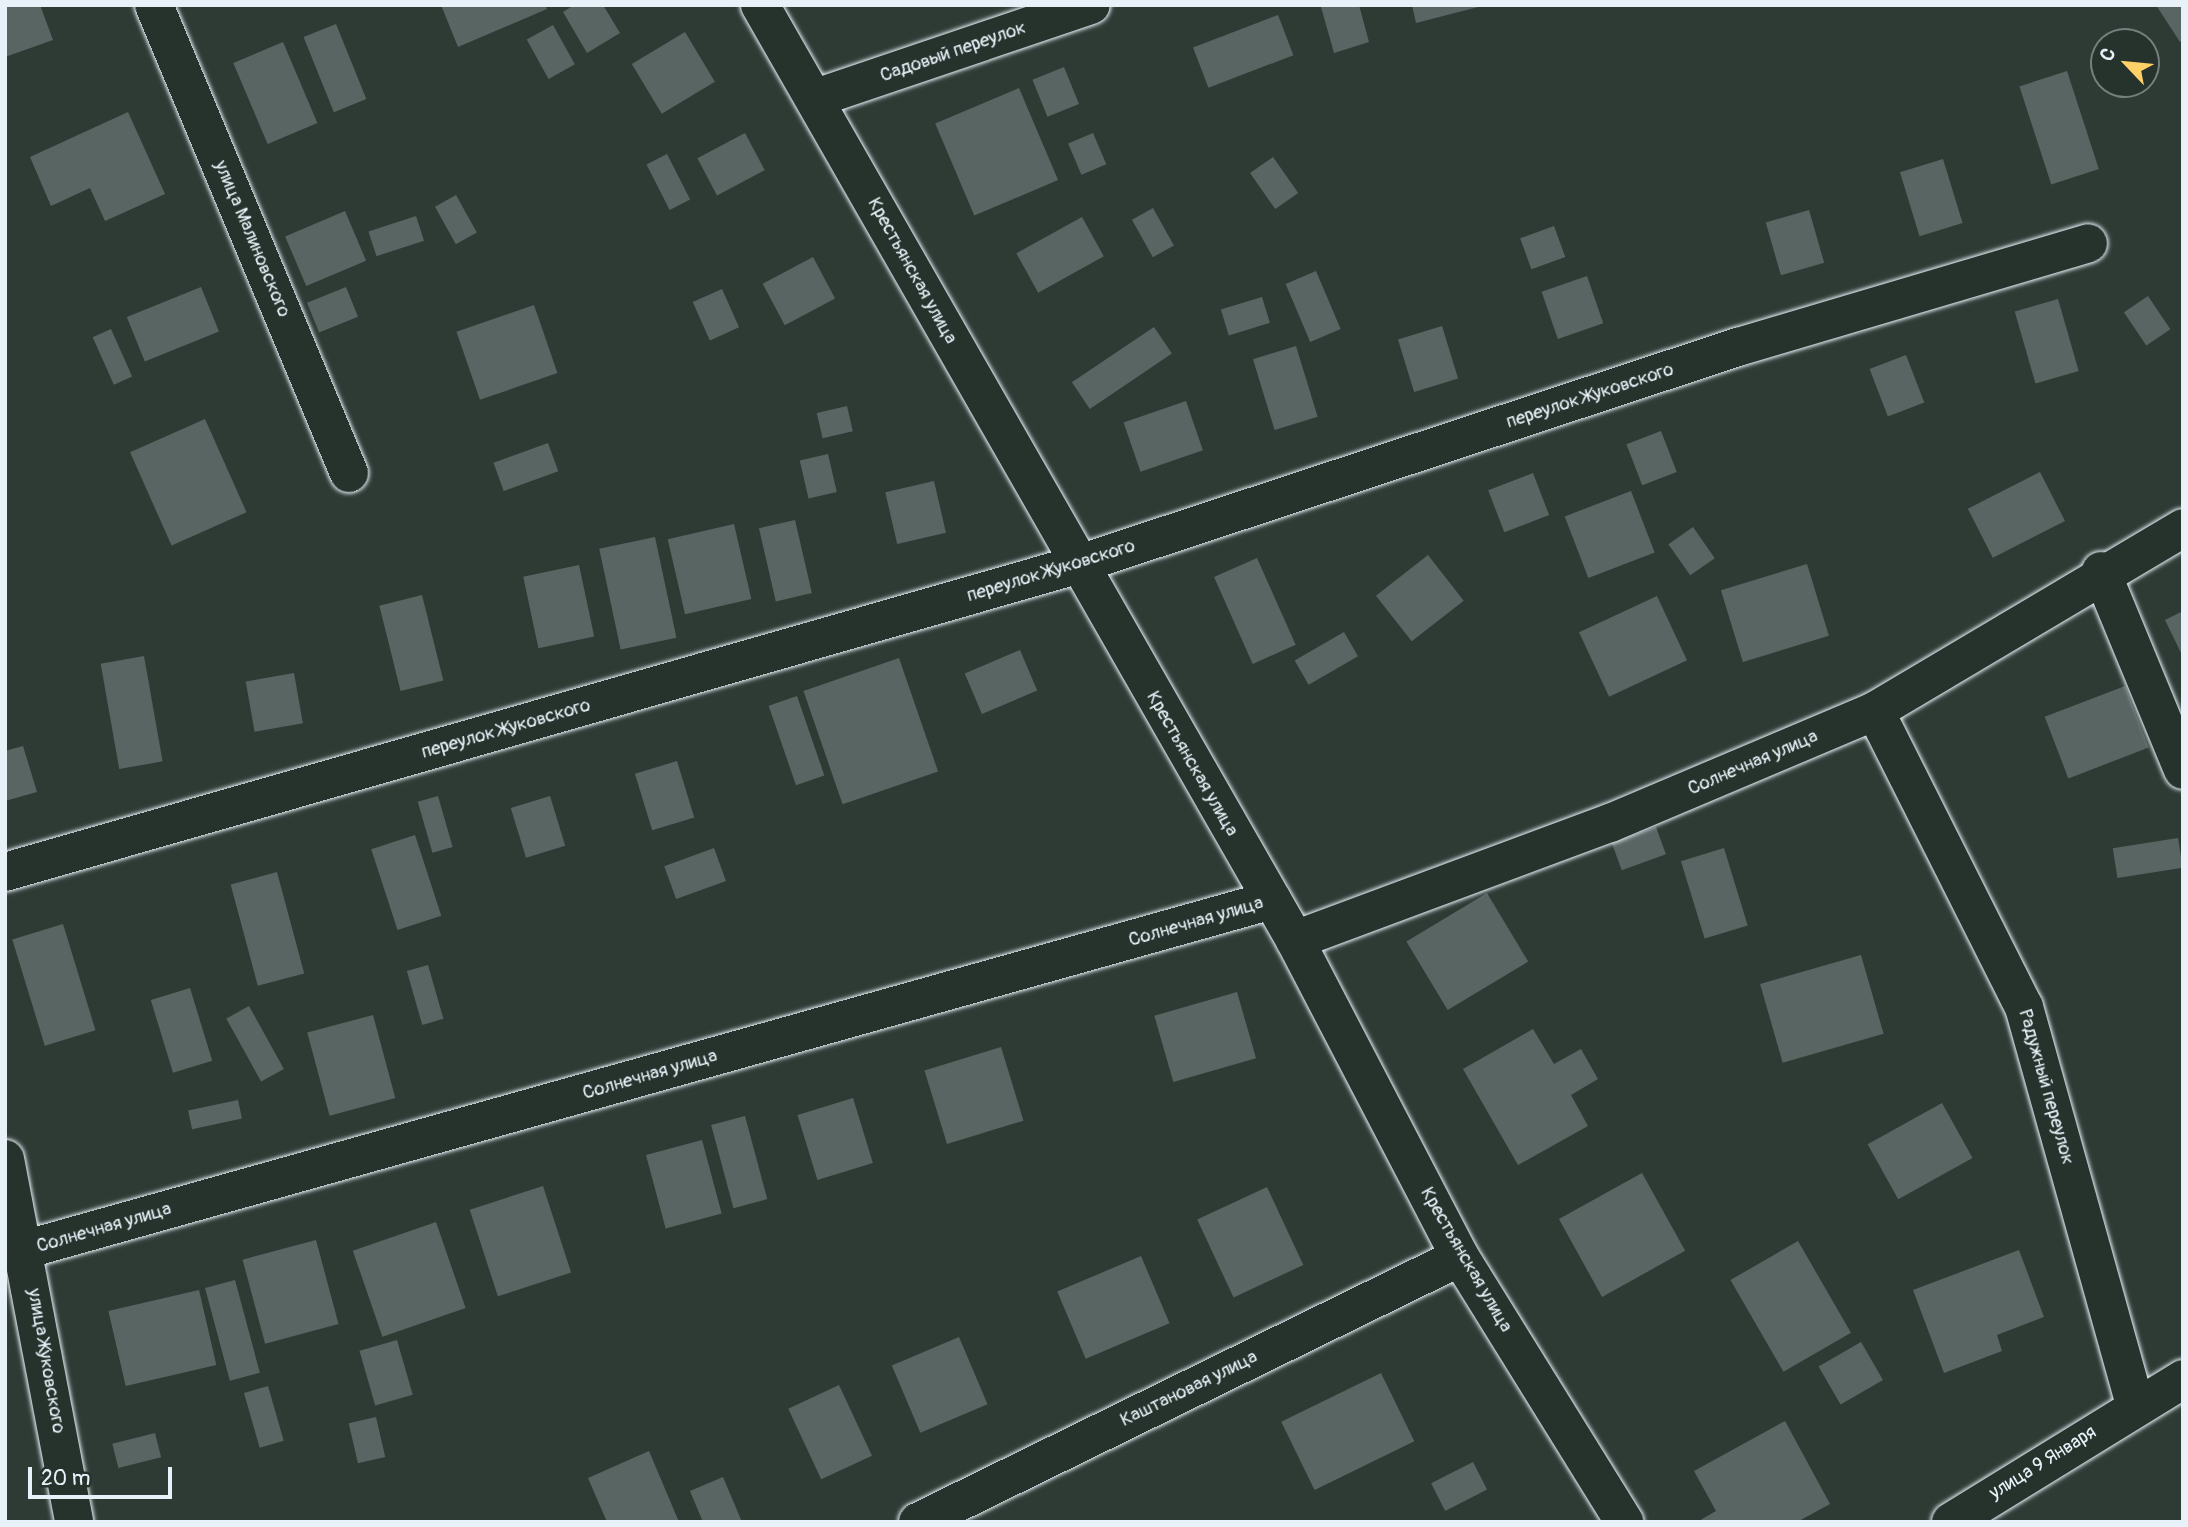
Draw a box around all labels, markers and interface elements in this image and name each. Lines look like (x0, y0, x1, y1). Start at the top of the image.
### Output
street label: Садовый переулок (877, 16, 1029, 88)
north arrow (2090, 28, 2160, 98)
text: С (2095, 44, 2121, 65)
street label: улица Малиновского (209, 157, 295, 321)
street label: Крестьянская улица (862, 194, 962, 348)
street label: переулок Жуковского (1503, 358, 1677, 434)
street label: переулок Жуковского (964, 535, 1138, 607)
street label: Крестьянская улица (1141, 687, 1243, 841)
street label: переулок Жуковского (419, 694, 593, 764)
street label: Солнечная улица (1685, 725, 1821, 801)
street label: Солнечная улица (1126, 892, 1266, 952)
street label: Радужный переулок (2013, 1007, 2079, 1167)
street label: Солнечная улица (580, 1045, 720, 1105)
street label: Крестьянская улица (1415, 1183, 1517, 1337)
street label: Солнечная улица (34, 1198, 174, 1258)
street label: улица Жуковского (22, 1287, 70, 1435)
street label: Каштановая улица (1117, 1346, 1261, 1432)
street label: улица 9 Января (1985, 1421, 2101, 1505)
scale bar (32, 1454, 175, 1498)
text: 20 m (41, 1465, 90, 1492)

